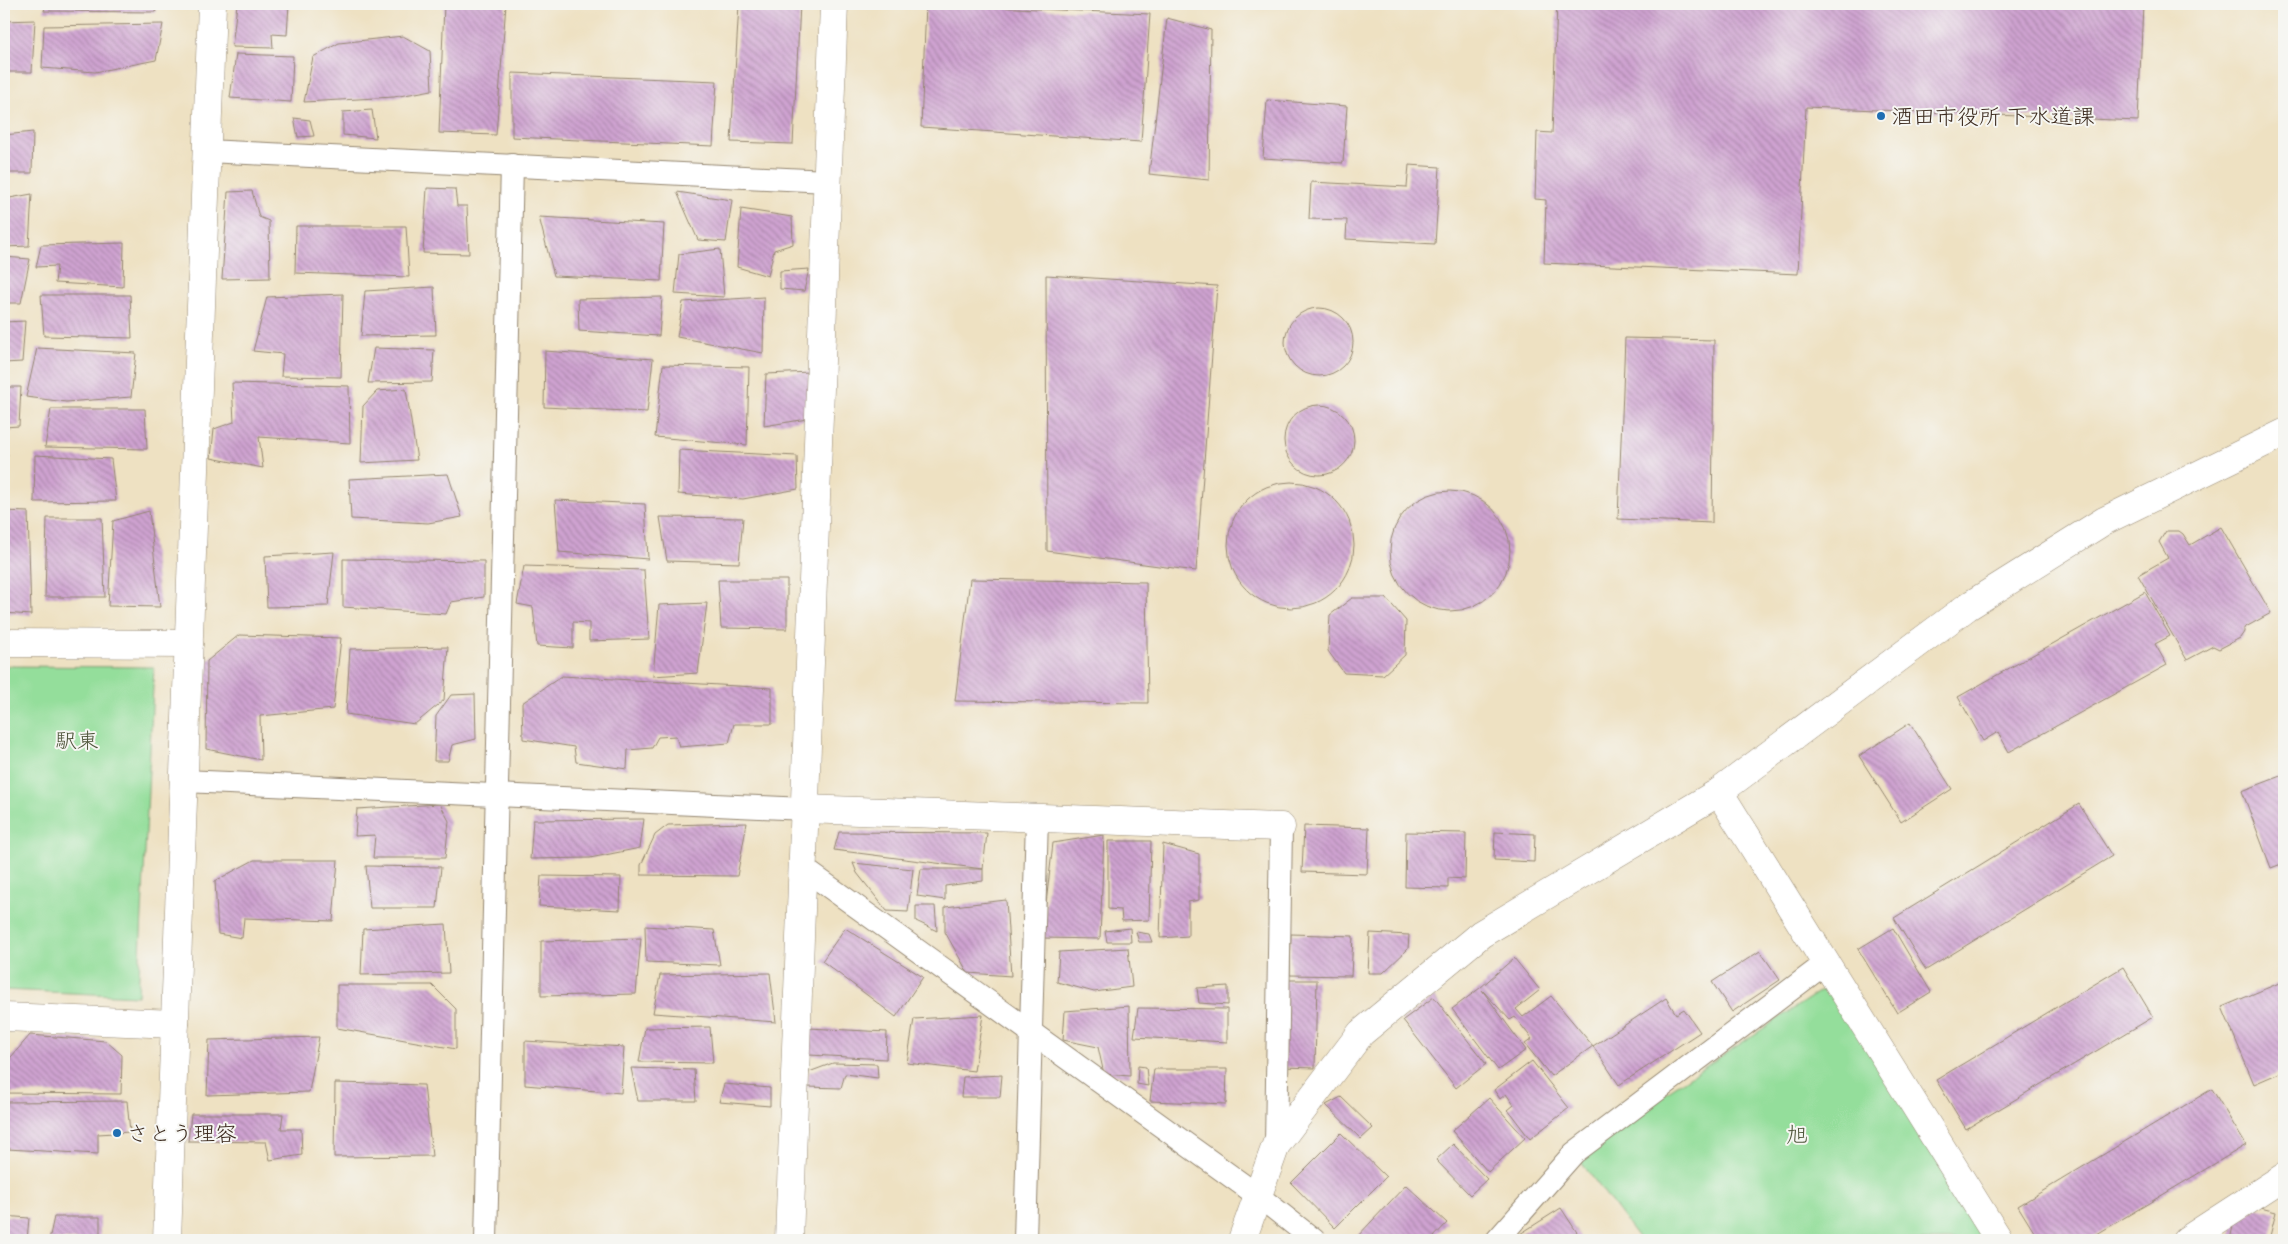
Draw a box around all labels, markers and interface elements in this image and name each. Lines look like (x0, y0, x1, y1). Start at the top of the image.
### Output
place label: 酒田市役所 下水道課 (1891, 103, 2095, 135)
marker: 酒田市役所 下水道課 (1875, 110, 1887, 122)
park label: 駅東 (55, 727, 99, 759)
place label: さとう理容 (127, 1120, 237, 1152)
park label: 旭 (1786, 1121, 1808, 1153)
marker: さとう理容 (111, 1127, 123, 1139)

